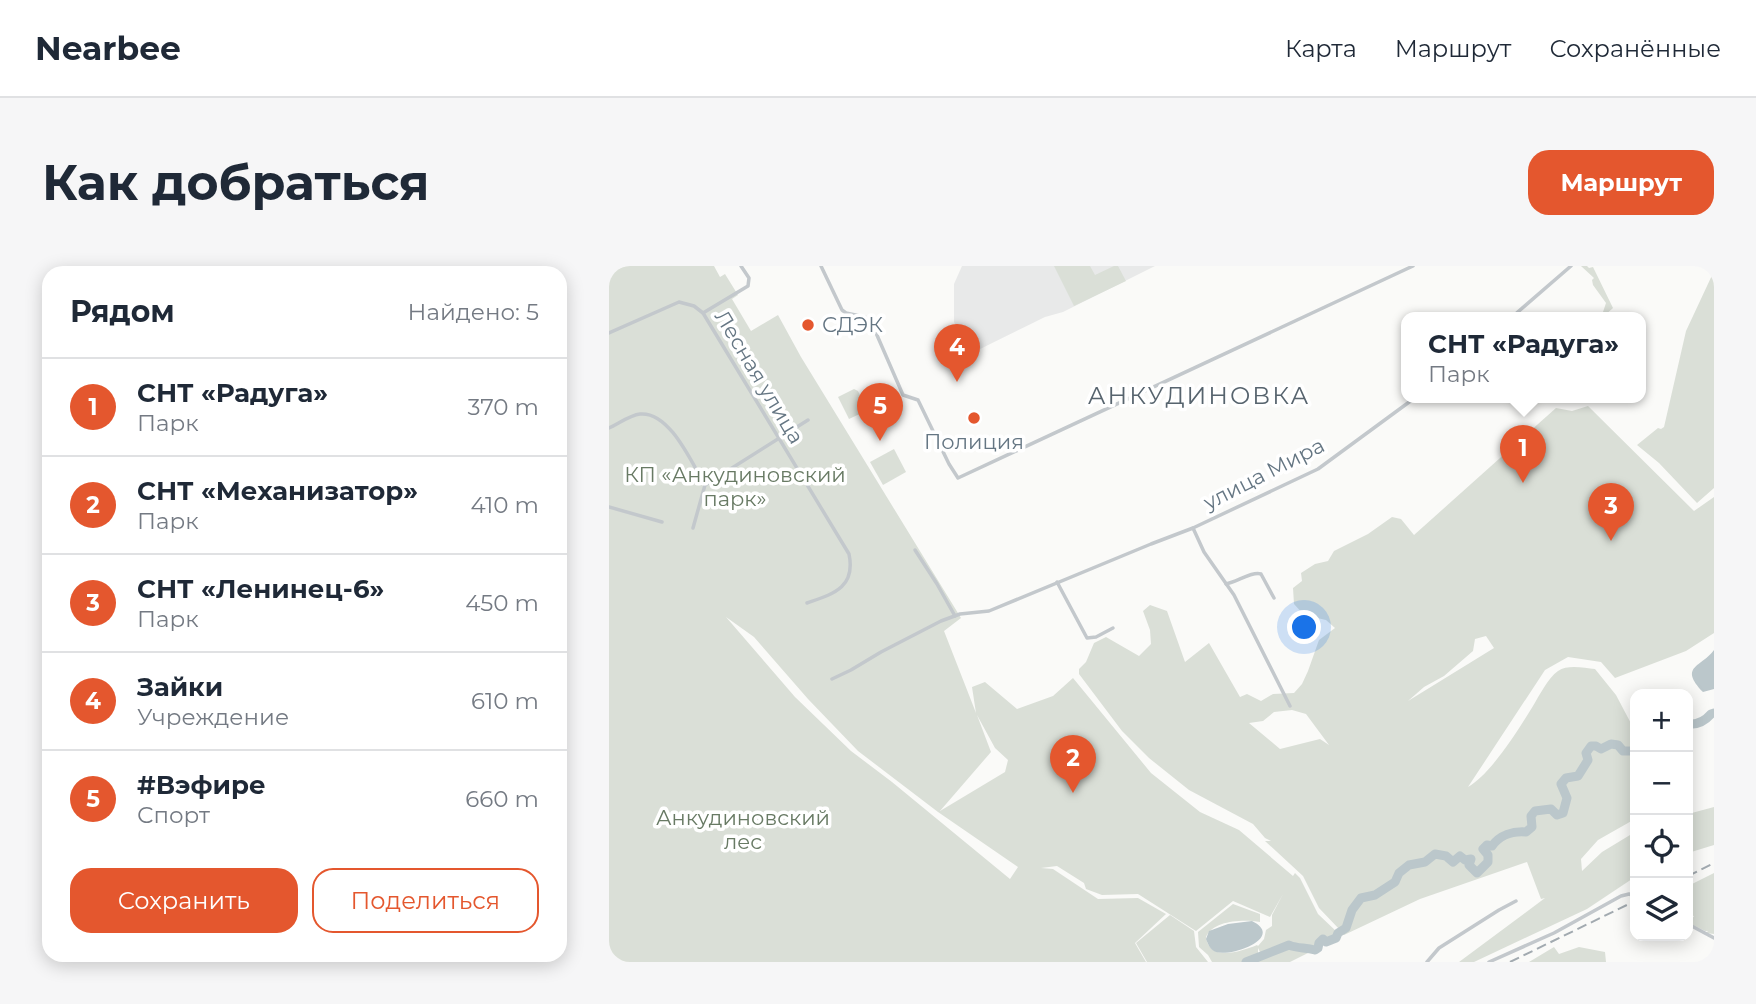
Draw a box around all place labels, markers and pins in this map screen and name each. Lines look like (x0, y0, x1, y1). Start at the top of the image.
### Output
place label: СДЭК (822, 312, 883, 337)
marker: СДЭК (800, 317, 816, 333)
pin: 4 (934, 324, 980, 382)
pin: 5 (857, 383, 903, 441)
marker: Полиция (966, 410, 982, 426)
pin: 1 (1500, 425, 1546, 483)
place label: Полиция (924, 429, 1024, 454)
pin: 3 (1588, 483, 1634, 541)
pin: 2 (1050, 735, 1096, 793)

